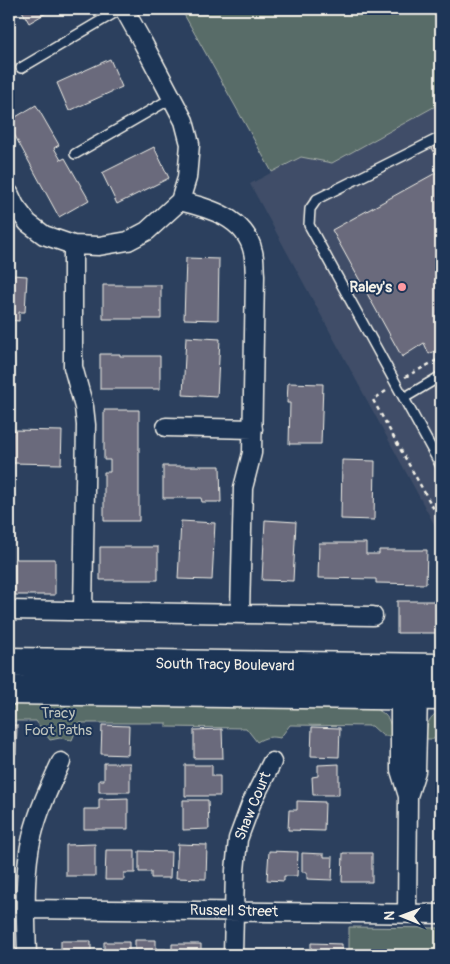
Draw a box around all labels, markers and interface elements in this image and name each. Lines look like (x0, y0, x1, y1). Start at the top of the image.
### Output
place label: Raley's (350, 278, 392, 297)
marker: Raley's (396, 281, 408, 293)
street label: South Tracy Boulevard (155, 654, 295, 676)
park label: Tracy Foot Paths (24, 704, 92, 740)
street label: Shaw Court (231, 768, 276, 843)
north arrow (378, 892, 428, 942)
street label: Russell Street (190, 901, 279, 921)
text: N (381, 911, 398, 921)

